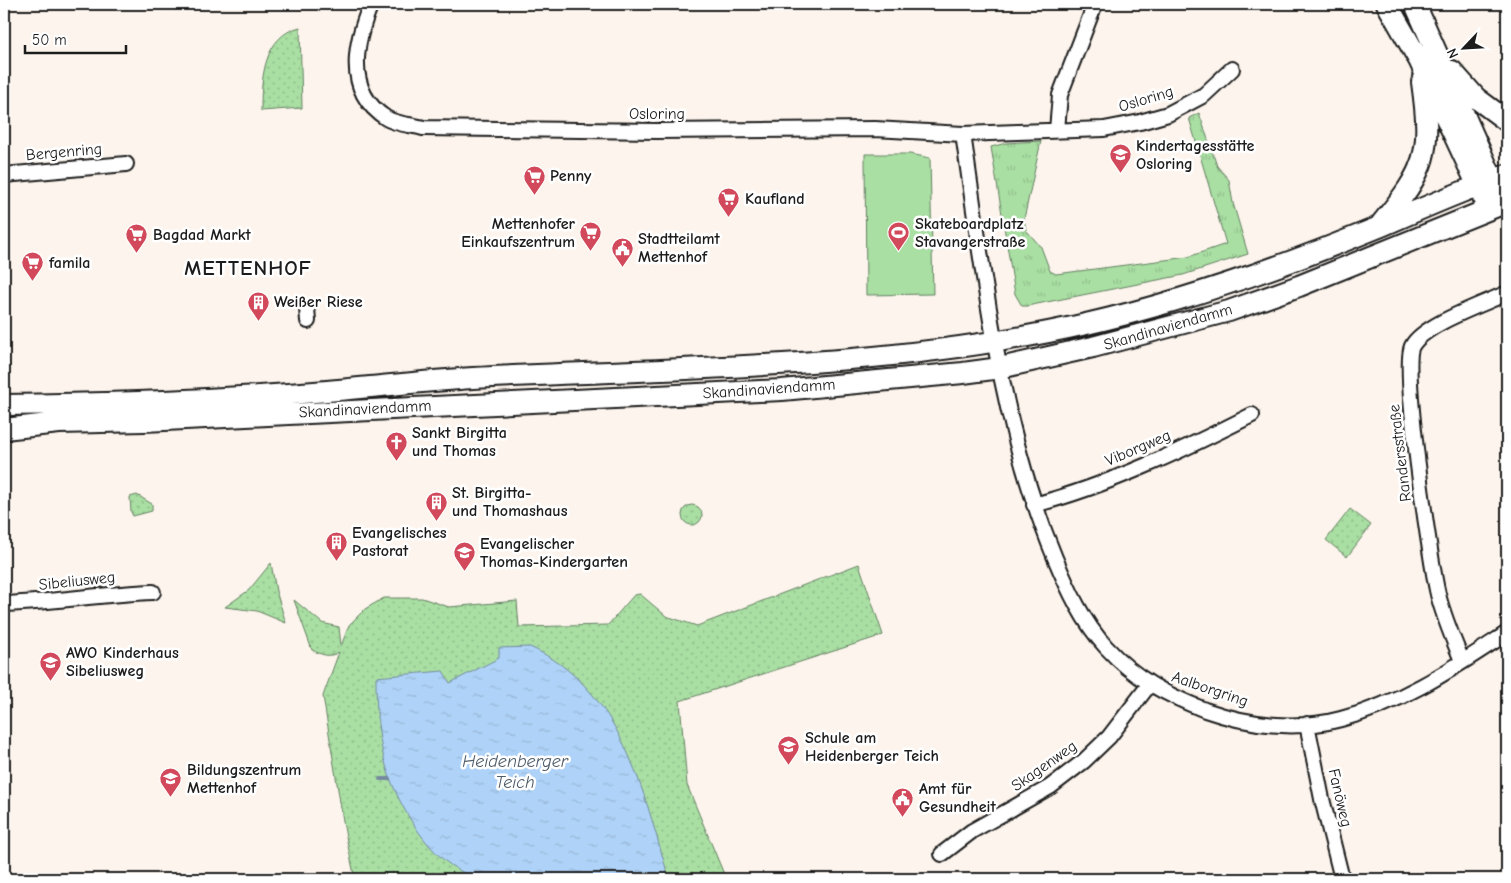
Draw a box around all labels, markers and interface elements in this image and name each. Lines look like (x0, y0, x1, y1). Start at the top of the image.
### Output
scale bar (25, 22, 126, 54)
north arrow (1438, 22, 1488, 72)
text: 50 m (32, 31, 67, 49)
text: N (1443, 46, 1462, 61)
street label: Osloring (1116, 82, 1176, 116)
street label: Osloring (629, 105, 685, 123)
place label: Kindertagesstätte Osloring (1136, 137, 1255, 173)
street label: Bergenring (25, 140, 103, 164)
school or university icon: Kindertagesstätte Osloring (1108, 143, 1132, 174)
supermarket icon: Penny (522, 164, 546, 195)
place label: Penny (550, 167, 592, 185)
supermarket icon: Kaufland (717, 187, 741, 218)
place label: Kaufland (745, 190, 805, 208)
place label: Mettenhofer Einkaufszentrum (461, 215, 576, 251)
place label: Skateboardplatz Stavangerstraße (915, 215, 1026, 251)
supermarket icon: Mettenhofer Einkaufszentrum (579, 221, 603, 252)
sports icon: Skateboardplatz Stavangerstraße (887, 221, 911, 252)
supermarket icon: Bagdad Markt (125, 223, 149, 254)
place label: Bagdad Markt (153, 226, 251, 244)
place label: Stadtteilamt Mettenhof (638, 230, 721, 266)
public building icon: Stadtteilamt Mettenhof (610, 236, 634, 267)
supermarket icon: famila (21, 251, 45, 282)
place label: famila (48, 254, 90, 272)
district label: METTENHOF (184, 256, 312, 280)
building icon: Weißer Riese (246, 290, 270, 321)
place label: Weißer Riese (274, 293, 363, 311)
street label: Skandinaviendamm (1102, 300, 1234, 354)
street label: Skandinaviendamm (702, 375, 836, 403)
street label: Skandinaviendamm (298, 397, 432, 421)
street label: Randersstraße (1385, 403, 1415, 503)
place label: Sankt Birgitta und Thomas (412, 424, 507, 460)
street label: Viborgweg (1103, 426, 1173, 470)
church icon: Sankt Birgitta und Thomas (384, 430, 408, 461)
place label: St. Birgitta- und Thomashaus (452, 484, 568, 520)
building icon: St. Birgitta- und Thomashaus (424, 490, 448, 521)
place label: Evangelisches Pastorat (352, 524, 447, 560)
building icon: Evangelisches Pastorat (324, 530, 348, 561)
place label: Evangelischer Thomas-Kindergarten (480, 535, 628, 571)
school or university icon: Evangelischer Thomas-Kindergarten (452, 541, 476, 572)
street label: Sibeliusweg (38, 568, 116, 594)
place label: AWO Kinderhaus Sibeliusweg (66, 644, 179, 680)
school or university icon: AWO Kinderhaus Sibeliusweg (38, 650, 62, 681)
street label: Aalborgring (1169, 668, 1251, 710)
place label: Schule am Heidenberger Teich (805, 729, 939, 765)
school or university icon: Schule am Heidenberger Teich (777, 735, 801, 766)
street label: Skagenweg (1008, 737, 1080, 795)
water label: Heidenberger Teich (462, 751, 569, 793)
place label: Bildungszentrum Mettenhof (187, 761, 301, 797)
school or university icon: Bildungszentrum Mettenhof (159, 767, 183, 798)
street label: Fanöweg (1325, 767, 1355, 829)
place label: Amt für Gesundheit (919, 780, 996, 816)
public building icon: Amt für Gesundheit (891, 786, 915, 817)

